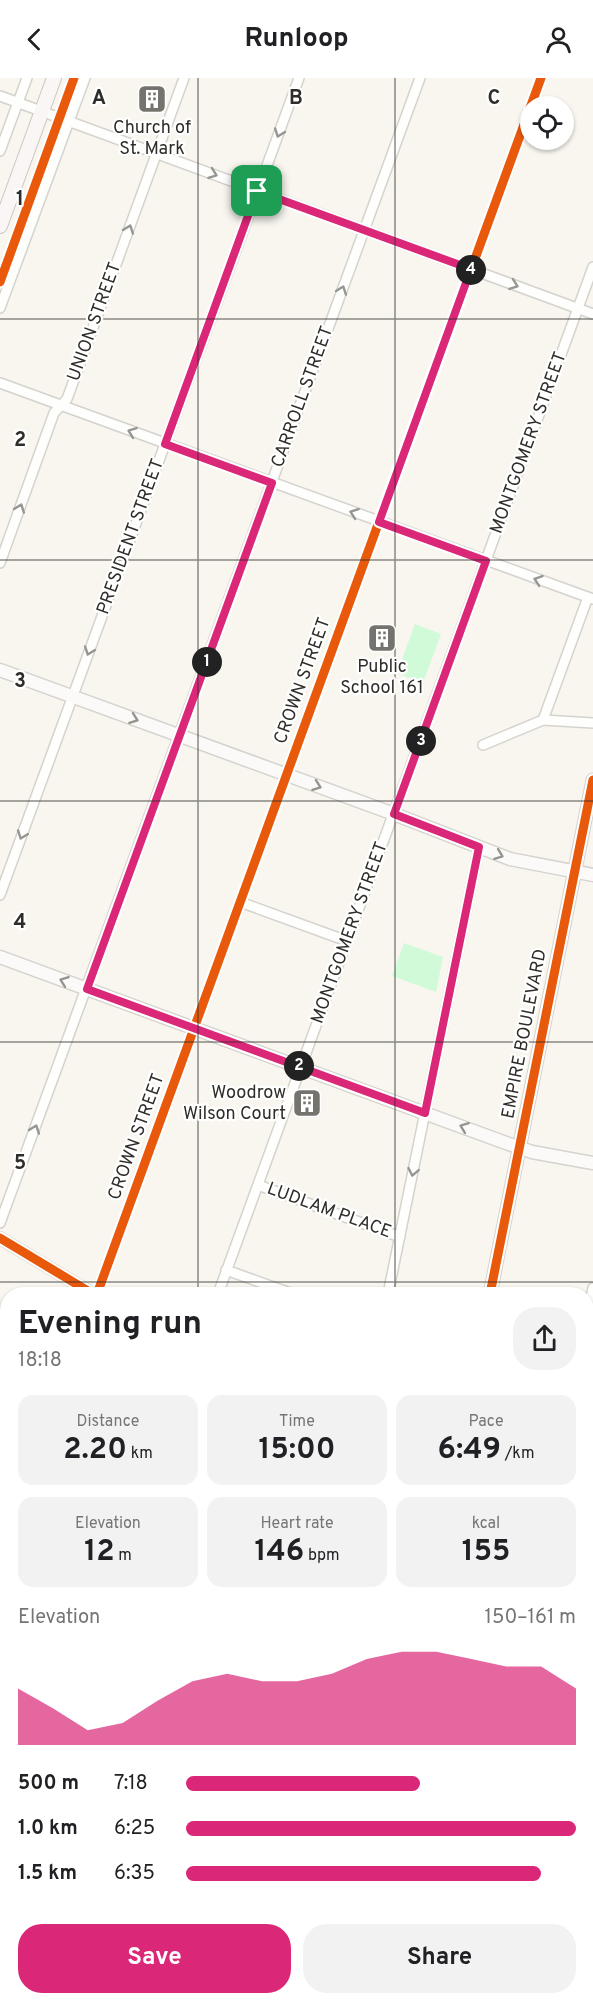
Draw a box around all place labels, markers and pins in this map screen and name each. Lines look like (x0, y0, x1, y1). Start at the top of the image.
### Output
building icon: Church of St. Mark (136, 83, 168, 115)
place label: Church of St. Mark (113, 117, 191, 161)
pin (231, 165, 282, 216)
pin: 4 (456, 255, 486, 285)
building icon: Public School 161 (366, 622, 398, 654)
pin: 1 (192, 647, 222, 677)
place label: Public School 161 (340, 656, 424, 700)
pin: 3 (406, 726, 436, 756)
pin: 2 (284, 1051, 314, 1081)
place label: Woodrow Wilson Court (183, 1082, 286, 1126)
building icon: Woodrow Wilson Court (291, 1087, 323, 1119)

